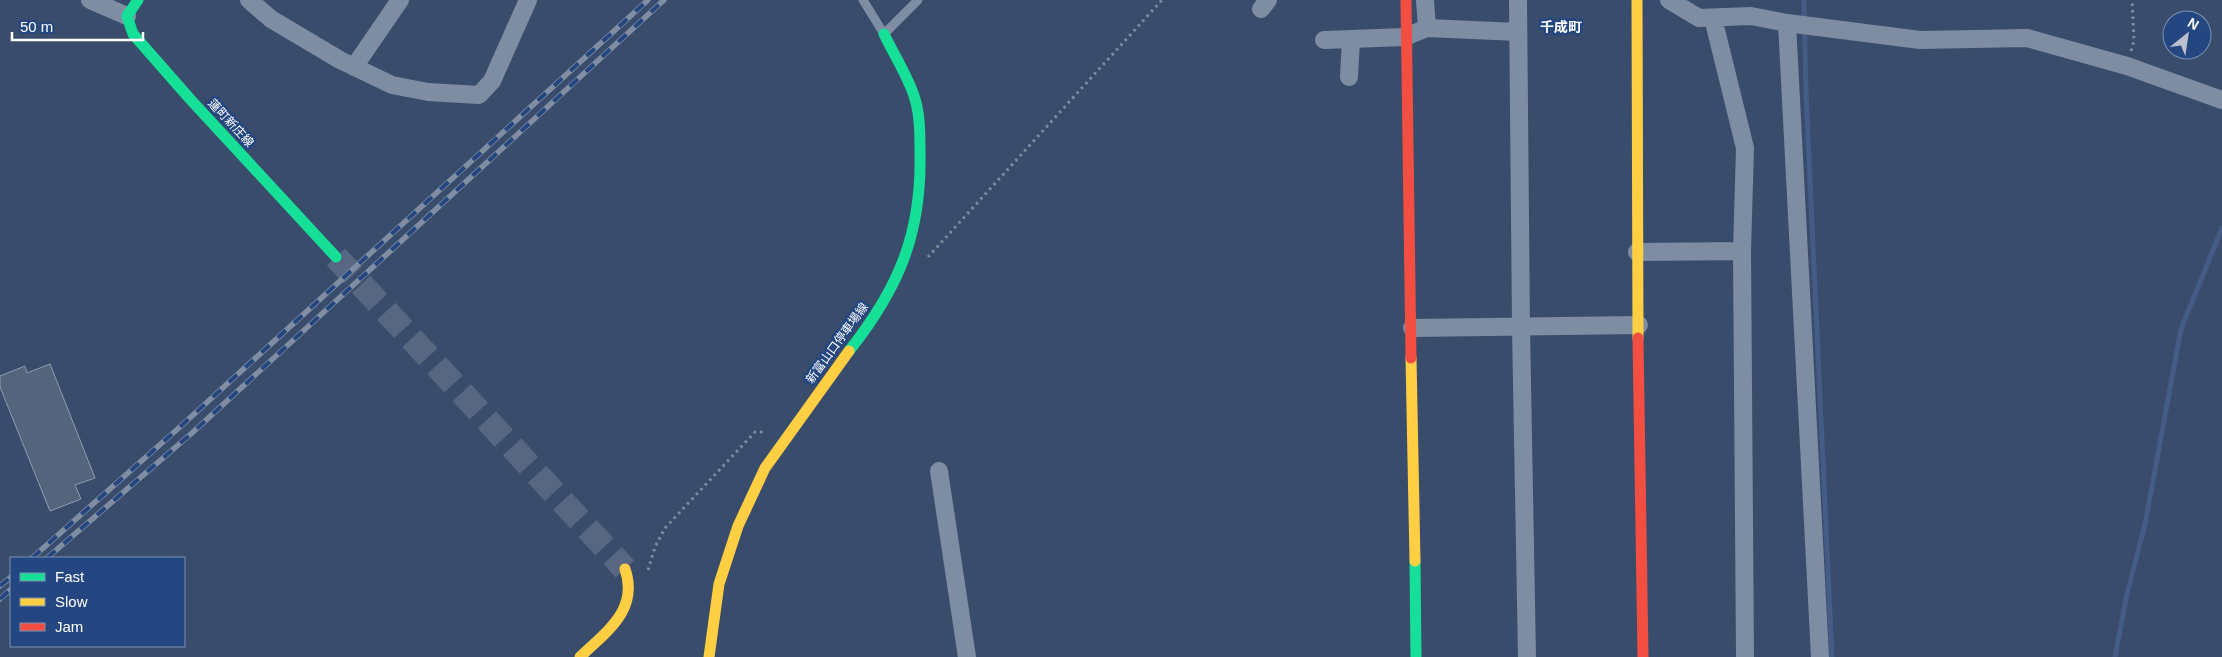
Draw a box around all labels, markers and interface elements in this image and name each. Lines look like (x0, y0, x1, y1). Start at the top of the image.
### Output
scale bar (12, 10, 144, 42)
north arrow (2162, 10, 2212, 60)
text: N (2185, 14, 2202, 33)
text: 50 m (20, 18, 53, 35)
district label: 千成町 (1540, 19, 1582, 35)
street label: 蓮町新庄線 (205, 96, 257, 150)
street label: 新富山口停車場線 (803, 300, 871, 386)
legend (10, 557, 185, 647)
text: Fast (55, 568, 85, 585)
text: Slow (55, 593, 88, 610)
text: Jam (55, 618, 83, 635)

